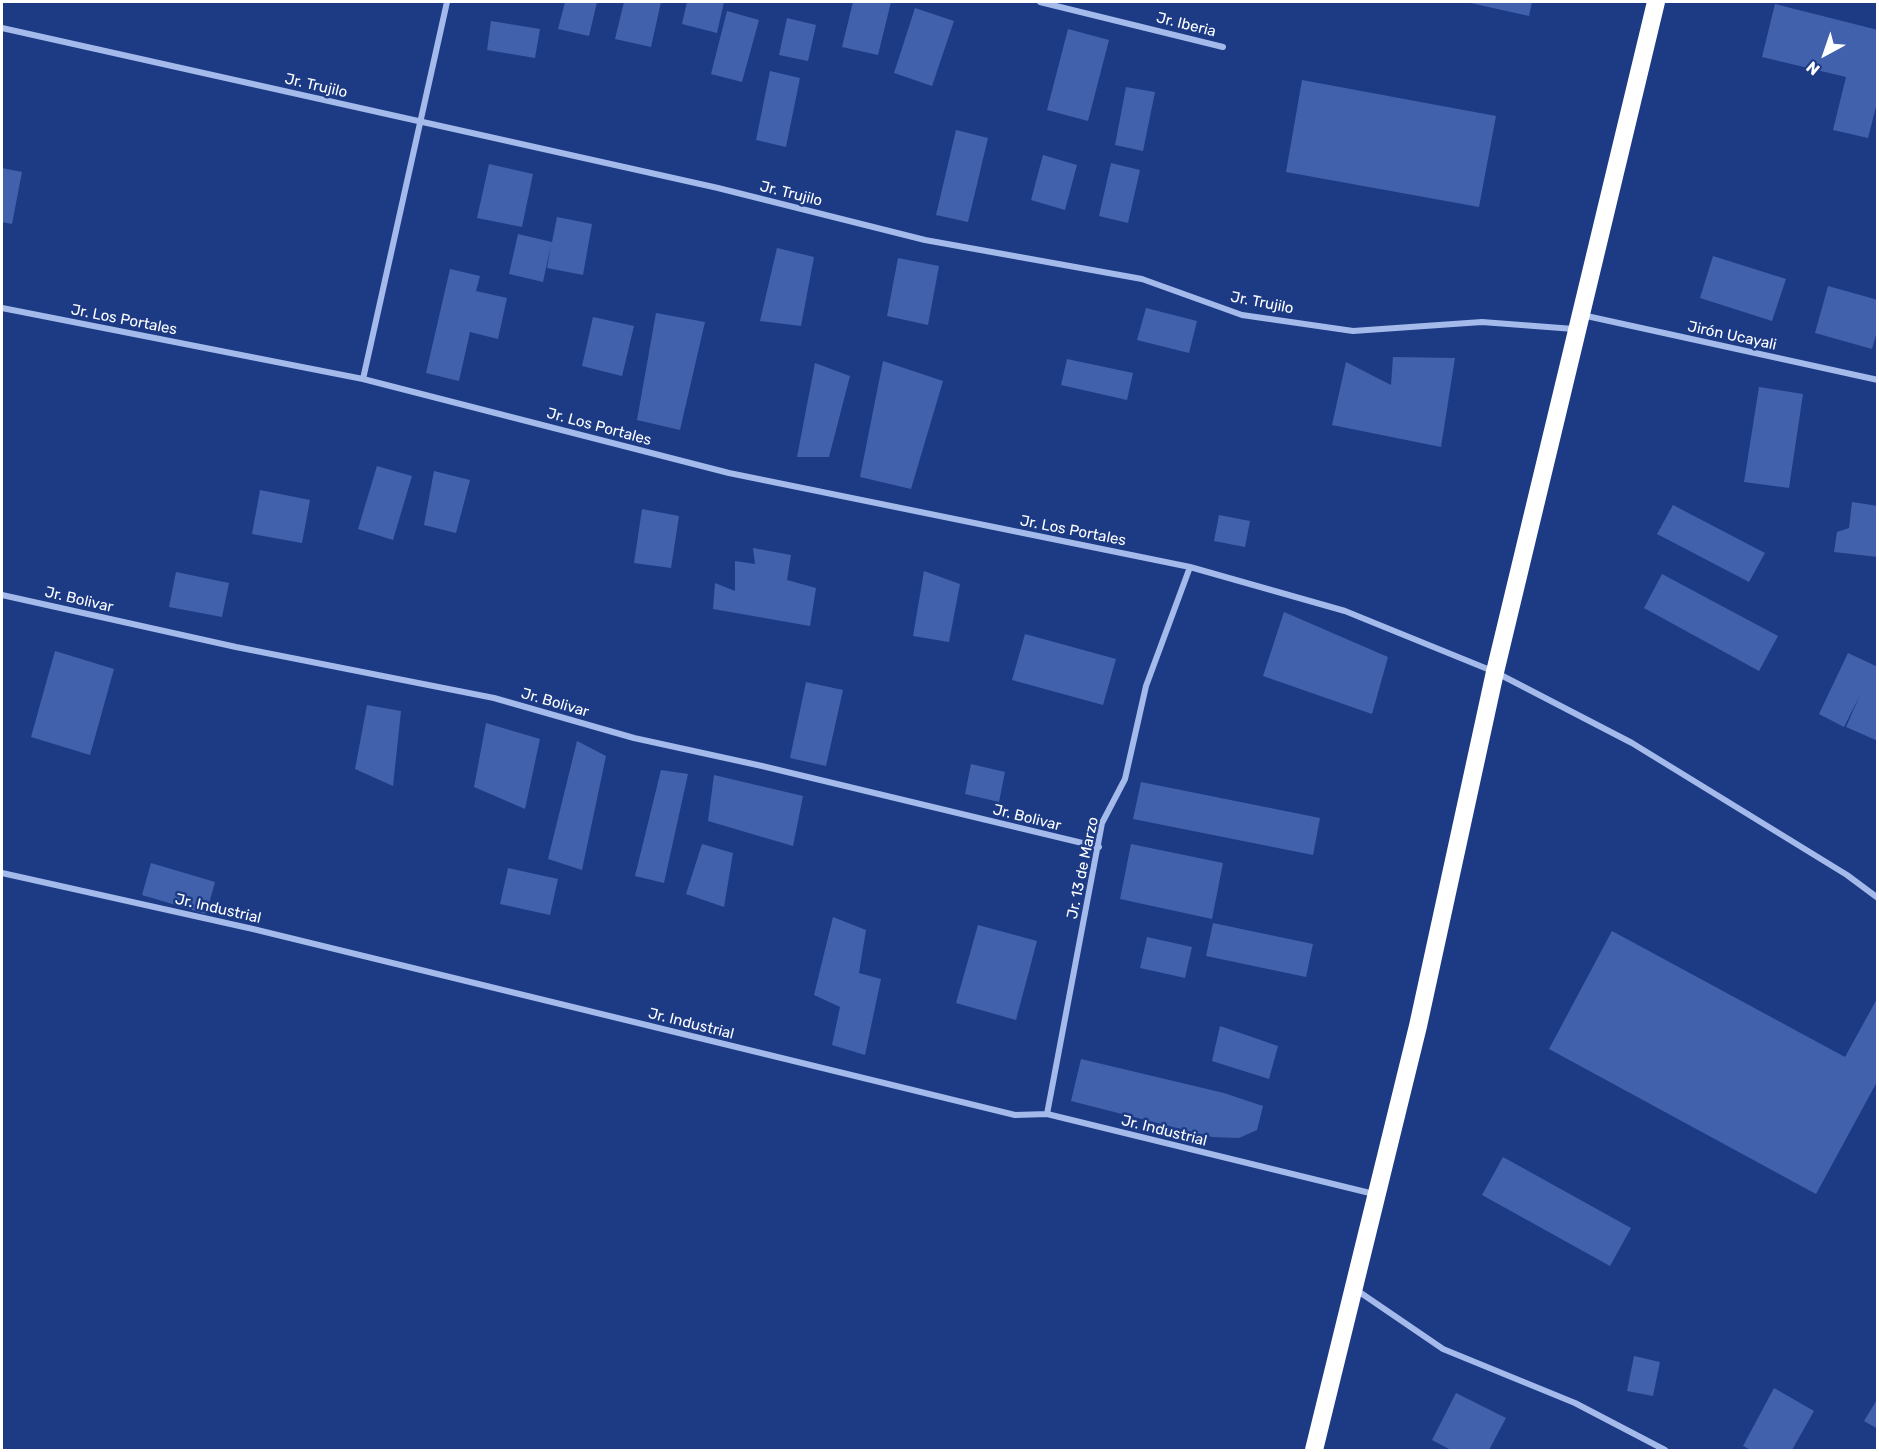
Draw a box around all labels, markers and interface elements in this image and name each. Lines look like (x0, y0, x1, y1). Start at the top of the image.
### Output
street label: Jr. Iberia (1154, 9, 1218, 41)
north arrow (1795, 24, 1855, 84)
text: N (1803, 57, 1824, 79)
street label: Jr. Trujilo (283, 70, 349, 102)
street label: Jr. Trujilo (758, 178, 824, 210)
street label: Jr. Trujilo (1229, 288, 1295, 318)
street label: Jr. Los Portales (69, 301, 179, 339)
street label: Jirón Ucayali (1686, 318, 1778, 354)
street label: Jr. Los Portales (545, 404, 653, 450)
street label: Jr. Los Portales (1018, 512, 1128, 550)
street label: Jr. Bolivar (43, 583, 115, 617)
street label: Jr. Bolivar (519, 685, 591, 721)
street label: Jr. Bolivar (991, 801, 1063, 835)
street label: Jr. 13 de Marzo (1063, 815, 1103, 921)
street label: Jr. Industrial (173, 890, 263, 928)
street label: Jr. Industrial (646, 1005, 736, 1043)
street label: Jr. Industrial (1119, 1112, 1209, 1150)

